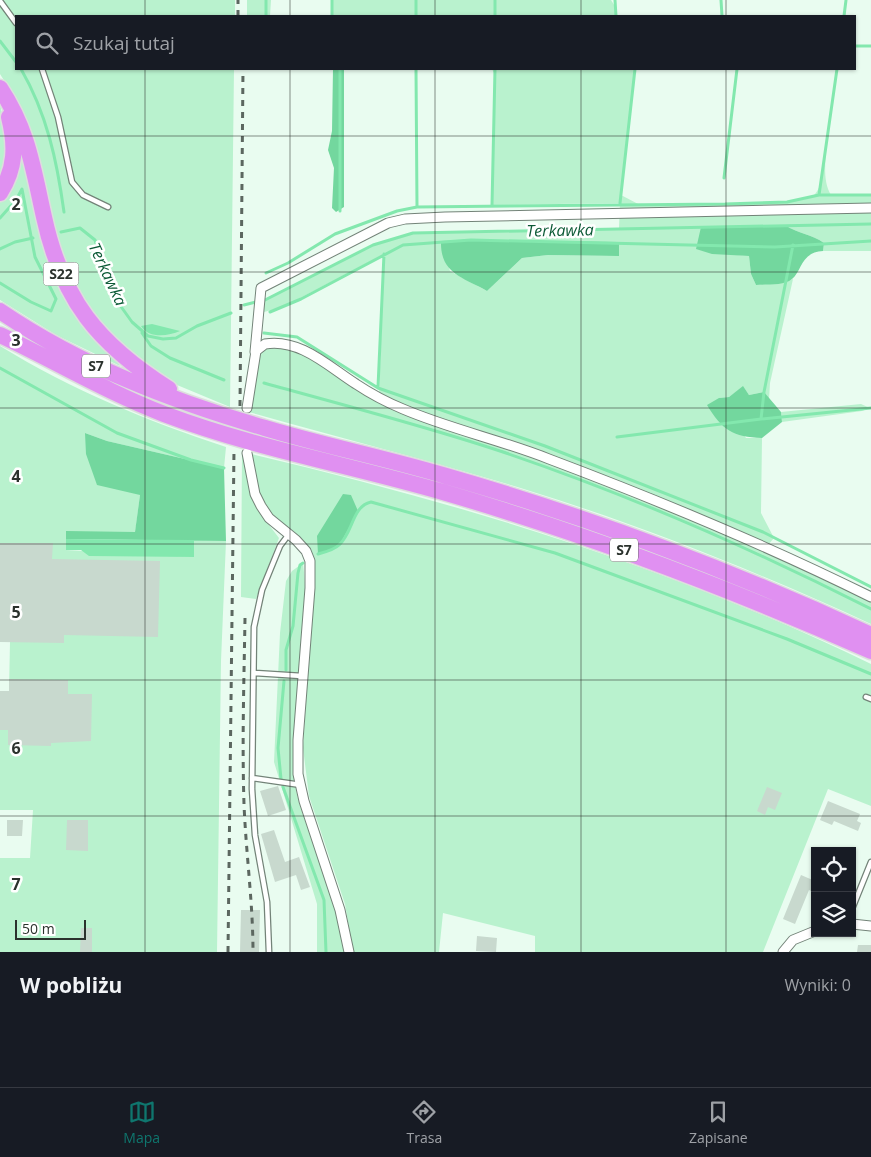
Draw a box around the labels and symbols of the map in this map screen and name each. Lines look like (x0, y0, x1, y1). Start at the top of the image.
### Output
text: 2 (11, 193, 21, 215)
water label: Terkawka (526, 218, 594, 242)
water label: Terkawka (84, 239, 132, 309)
road number: S22 (44, 262, 78, 286)
text: 3 (11, 329, 21, 351)
road number: S7 (82, 354, 110, 378)
text: 4 (11, 465, 21, 487)
road number: S7 (610, 538, 638, 562)
text: 5 (11, 601, 21, 623)
text: 6 (11, 737, 21, 759)
text: 7 (11, 873, 21, 895)
scale bar (15, 917, 86, 940)

